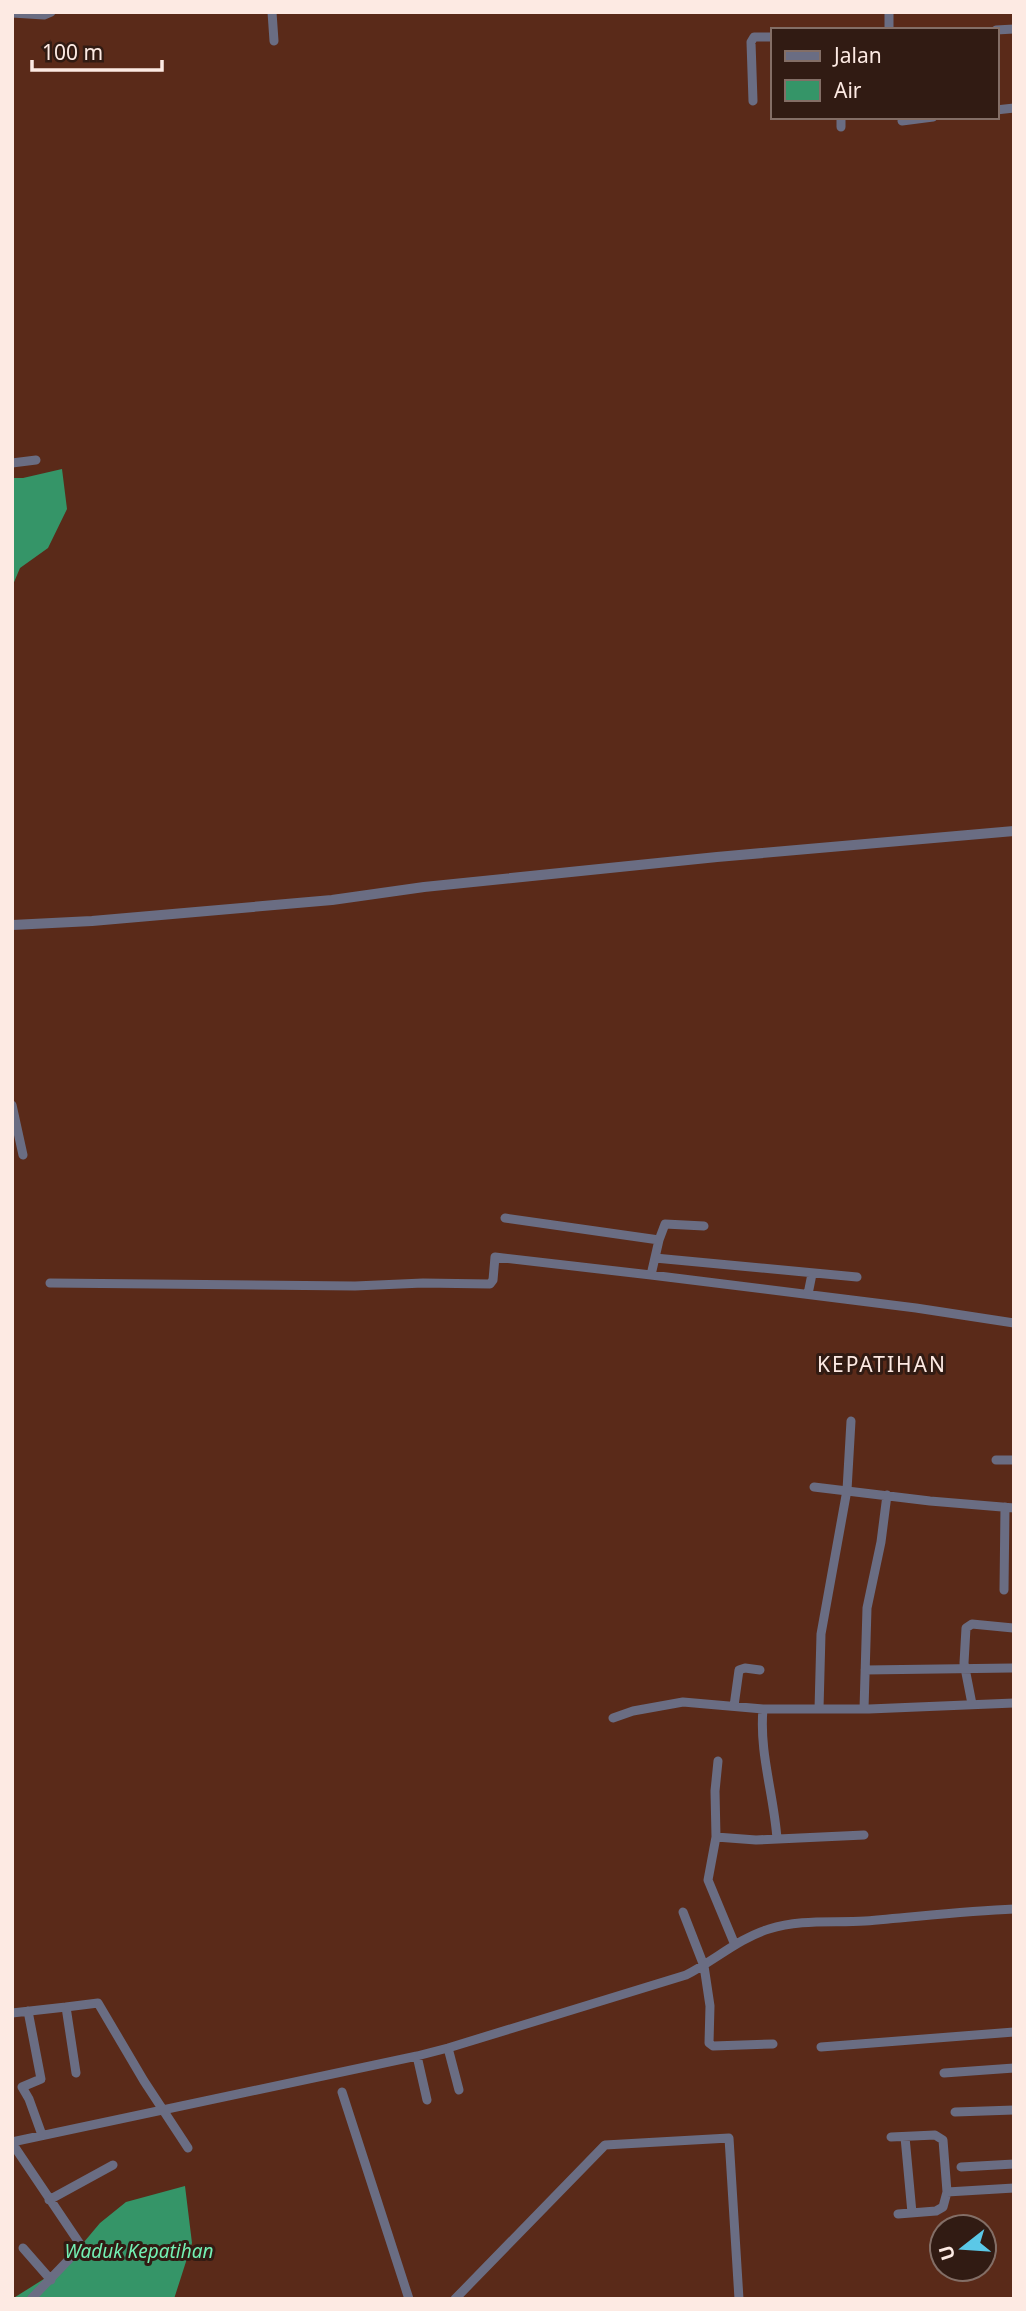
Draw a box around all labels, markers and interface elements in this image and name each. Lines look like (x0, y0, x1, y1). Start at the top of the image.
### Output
scale bar (32, 28, 161, 72)
legend (771, 28, 998, 119)
text: 100 m (42, 38, 103, 66)
text: Jalan (832, 41, 882, 69)
text: Air (834, 76, 862, 104)
district label: KEPATIHAN (817, 1350, 947, 1378)
north arrow (928, 2213, 998, 2283)
water label: Waduk Kepatihan (65, 2238, 213, 2264)
text: U (932, 2242, 961, 2264)

